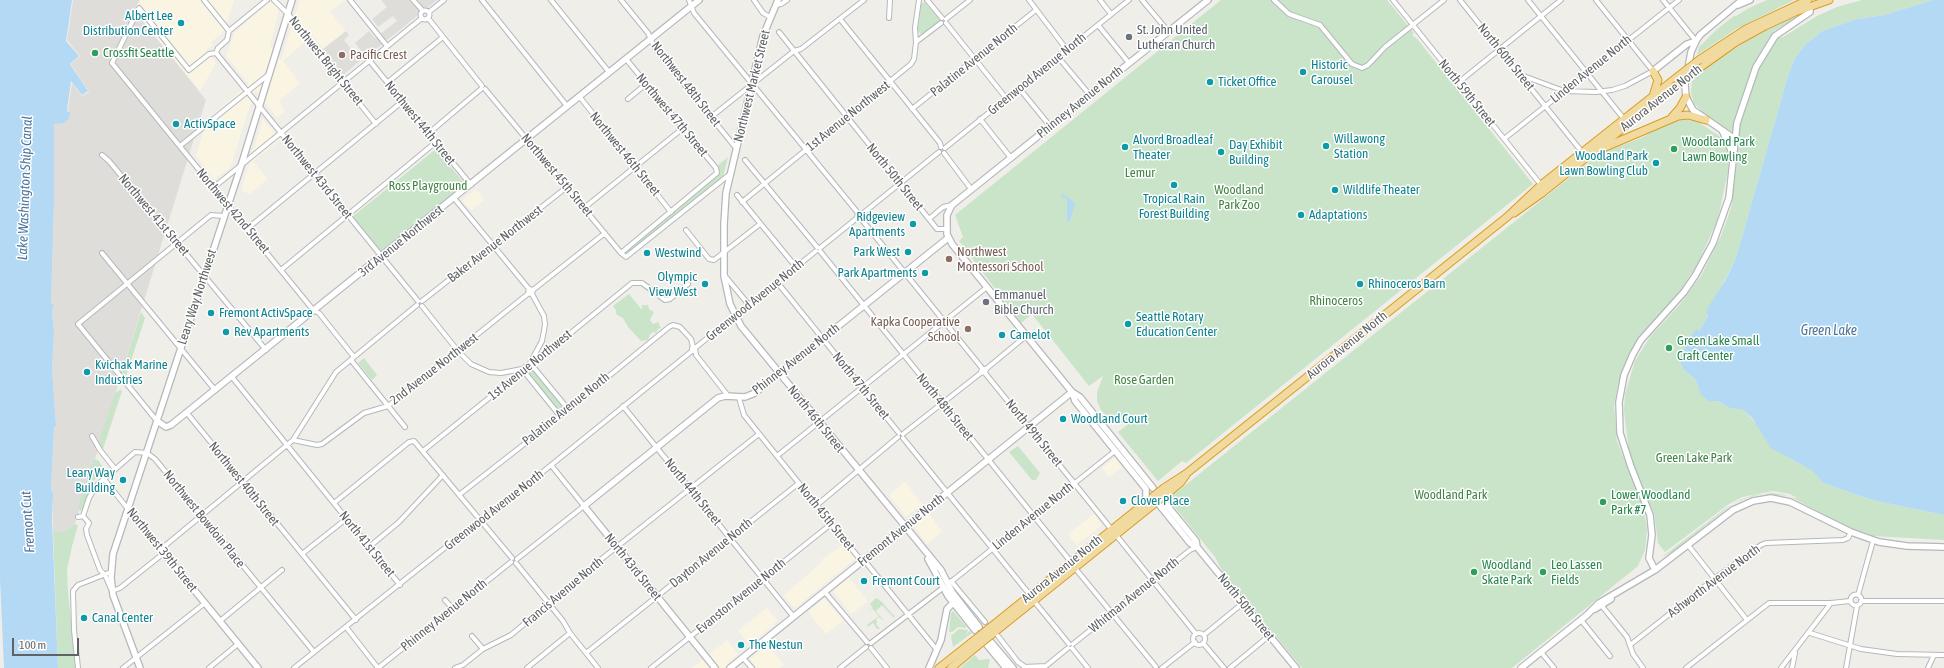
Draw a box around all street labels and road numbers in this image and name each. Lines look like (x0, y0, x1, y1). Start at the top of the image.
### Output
street label: Northwest Bright Street (285, 13, 367, 109)
street label: Palatine Avenue North (927, 20, 1021, 100)
street label: North 60th Street (1474, 20, 1538, 94)
street label: Northwest Market Street (730, 28, 774, 144)
street label: Greenwood Avenue North (985, 30, 1089, 118)
street label: Linden Avenue North (1547, 32, 1635, 106)
street label: Northwest 48th Street (648, 38, 724, 130)
street label: North 59th Street (1435, 56, 1499, 130)
street label: Aurora Avenue North (1617, 61, 1705, 135)
street label: Phinney Avenue North (1034, 62, 1126, 142)
street label: Northwest 47th Street (633, 70, 711, 160)
street label: 1st Avenue Northwest (803, 77, 893, 155)
street label: Northwest 44th Street (381, 78, 459, 168)
street label: Northwest 46th Street (586, 109, 664, 199)
street label: Northwest 45th Street (518, 130, 596, 220)
street label: Northwest 43rd Street (278, 132, 356, 222)
street label: North 50th Street (863, 140, 927, 214)
street label: Northwest 42nd Street (193, 165, 273, 257)
street label: Northwest 41st Street (115, 171, 193, 259)
street label: 3rd Avenue Northwest (355, 202, 447, 280)
street label: Baker Avenue Northwest (444, 202, 546, 286)
street label: Leary Way Northwest (174, 247, 220, 347)
street label: Greenwood Avenue North (703, 256, 807, 344)
street label: Aurora Avenue North (1304, 308, 1390, 382)
street label: Phinney Avenue North (749, 320, 843, 398)
street label: 1st Avenue Northwest (485, 326, 575, 404)
street label: 2nd Avenue Northwest (387, 330, 481, 408)
street label: North 47th Street (829, 349, 893, 423)
street label: Palatine Avenue North (519, 369, 613, 449)
street label: North 48th Street (913, 370, 977, 444)
street label: North 46th Street (784, 382, 848, 456)
street label: North 49th Street (1002, 396, 1066, 470)
street label: Northwest 40th Street (205, 439, 283, 529)
street label: North 44th Street (661, 455, 725, 529)
street label: Greenwood Avenue North (441, 466, 547, 554)
street label: Northwest Bowdoin Place (160, 467, 248, 571)
street label: Linden Avenue North (989, 479, 1077, 553)
street label: North 45th Street (794, 480, 858, 554)
street label: Fremont Avenue North (854, 490, 948, 570)
street label: Northwest 39th Street (123, 505, 201, 595)
street label: North 41st Street (336, 508, 398, 580)
street label: Dayton Avenue North (667, 515, 755, 591)
street label: North 43rd Street (601, 530, 665, 604)
street label: Aurora Avenue North (1019, 532, 1105, 606)
street label: Ashworth Avenue North (1665, 541, 1763, 621)
street label: Francis Avenue North (520, 554, 606, 630)
street label: Whitman Avenue North (1086, 554, 1182, 636)
street label: Evanston Avenue North (693, 555, 789, 637)
street label: North 50th Street (1214, 570, 1278, 644)
street label: Phinney Avenue North (398, 575, 490, 655)

